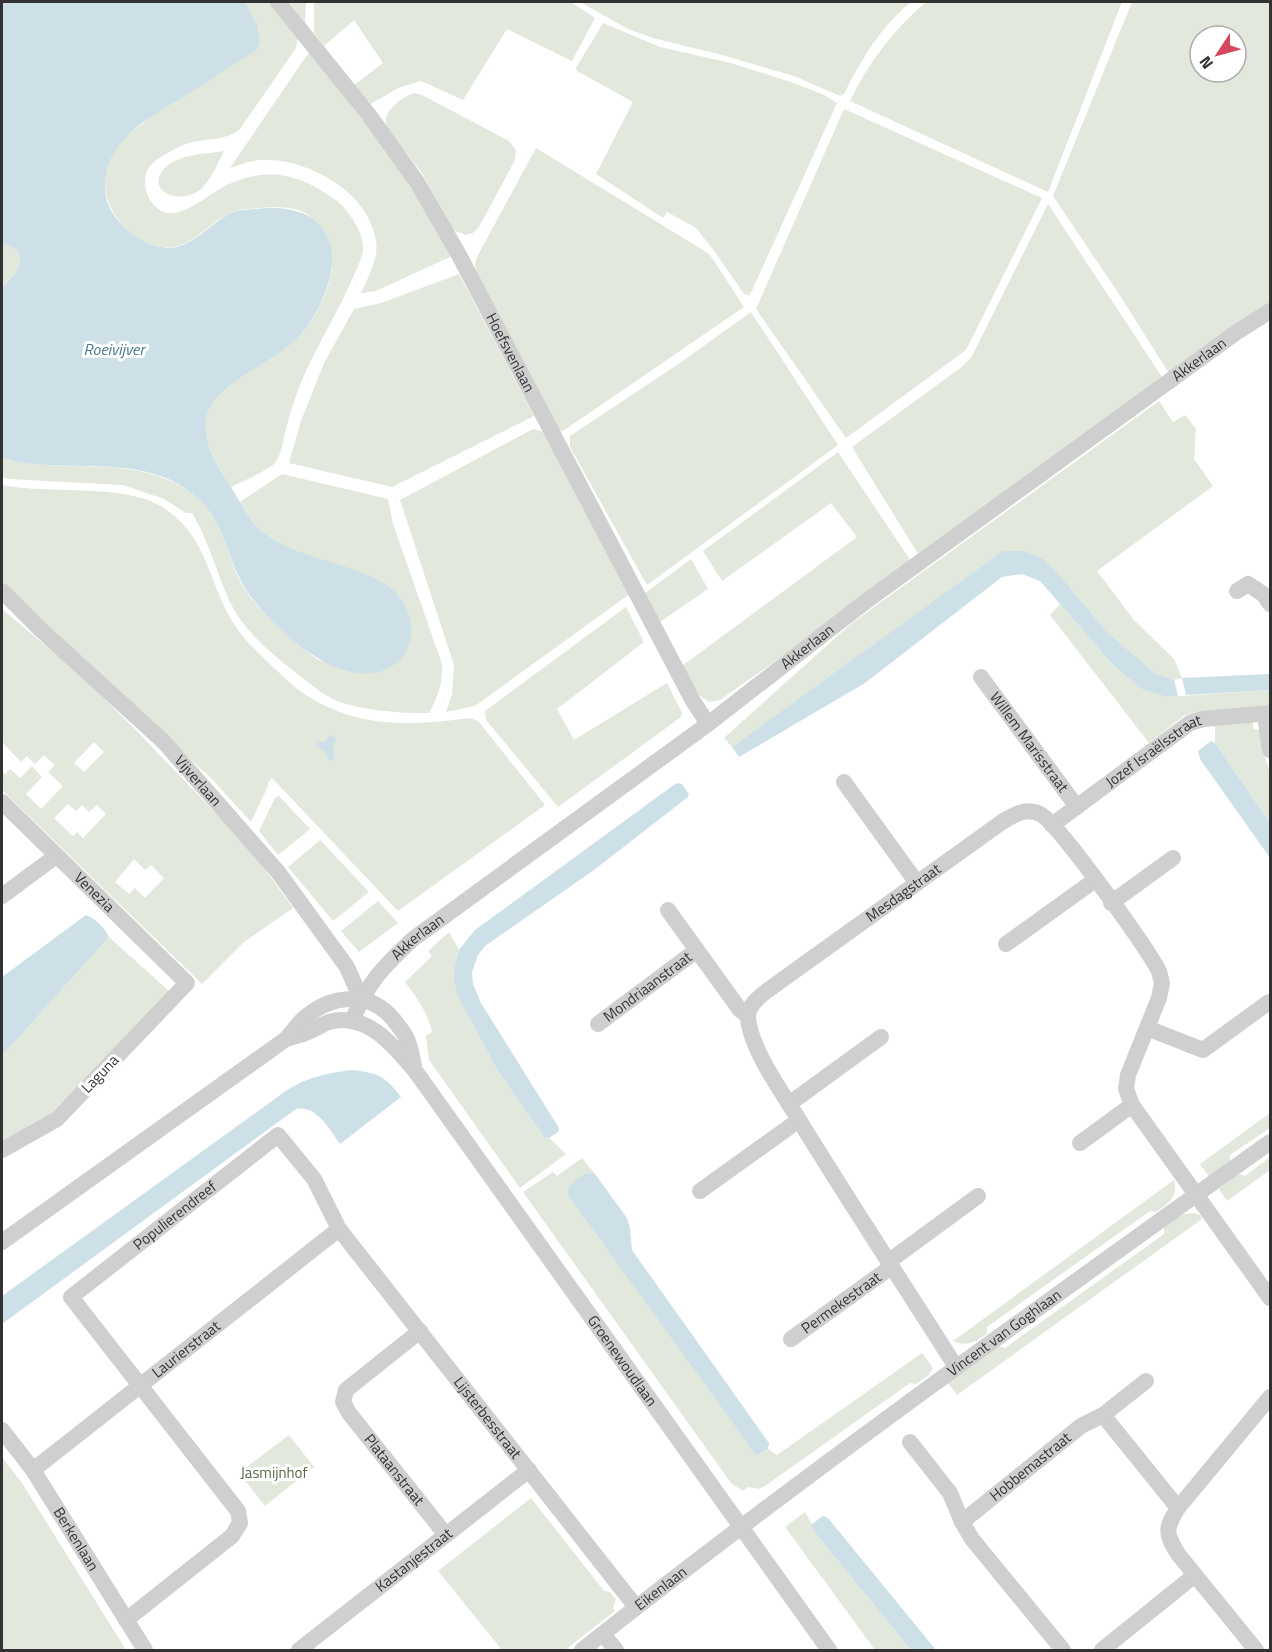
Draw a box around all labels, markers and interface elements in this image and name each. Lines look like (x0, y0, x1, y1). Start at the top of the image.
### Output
north arrow (1188, 24, 1248, 84)
text: N (1193, 51, 1219, 74)
street label: Hoefsvenlaan (480, 309, 541, 396)
street label: Akkerlaan (1167, 331, 1231, 387)
water label: Roeivijver (84, 337, 146, 361)
street label: Akkerlaan (775, 618, 839, 675)
street label: Willem Marisstraat (985, 687, 1075, 798)
street label: Jozef Israëlsstraat (1100, 708, 1205, 793)
street label: Vijverlaan (169, 750, 227, 811)
street label: Mesdagstraat (861, 857, 946, 927)
street label: Venezia (69, 866, 121, 918)
street label: Akkerlaan (385, 908, 449, 965)
street label: Mondriaanstraat (598, 945, 697, 1027)
street label: Laguna (75, 1049, 124, 1098)
street label: Populierendreef (128, 1175, 221, 1255)
street label: Permekestraat (796, 1265, 887, 1339)
street label: Vincent van Goghlaan (942, 1283, 1066, 1382)
street label: Groenewoudlaan (582, 1310, 663, 1411)
street label: Laurierstraat (147, 1314, 226, 1383)
street label: Lijsterbesstraat (448, 1372, 528, 1464)
street label: Hobbemastraat (984, 1426, 1077, 1506)
street label: Plataanstraat (359, 1429, 431, 1511)
park label: Jasmijnhof (241, 1461, 307, 1484)
street label: Berkenlaan (48, 1503, 105, 1575)
street label: Kastanjestraat (370, 1522, 458, 1597)
street label: Eikenlaan (629, 1560, 692, 1616)

